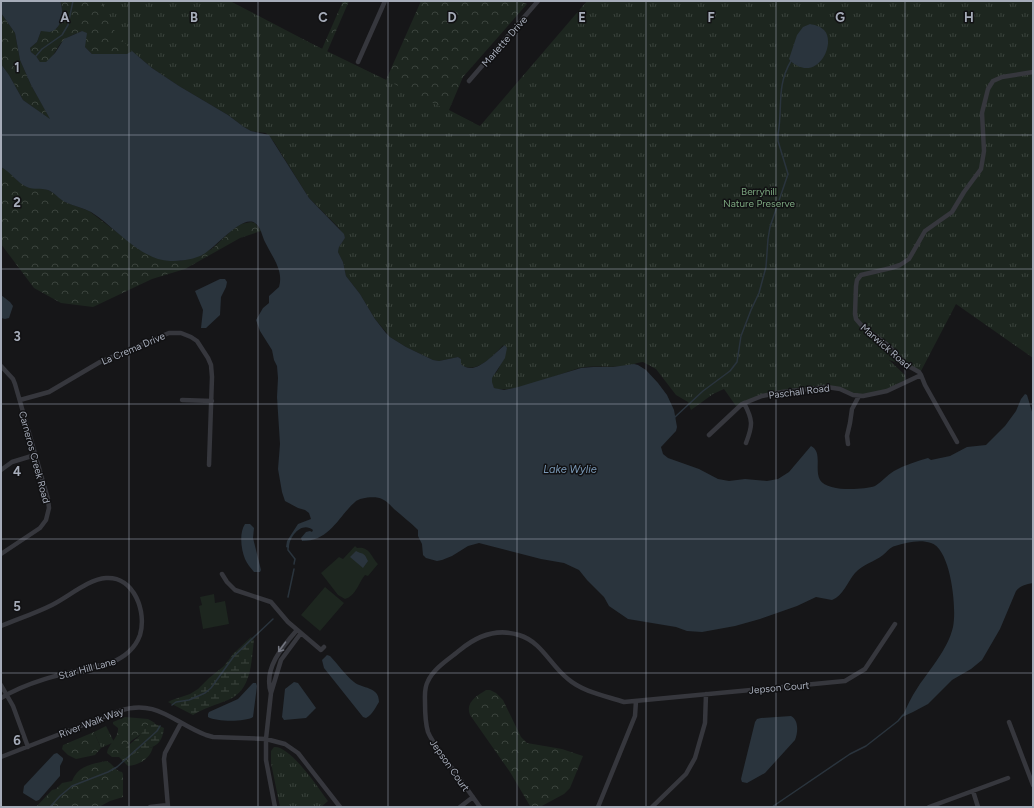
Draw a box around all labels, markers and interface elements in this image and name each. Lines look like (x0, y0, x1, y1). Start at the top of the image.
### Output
text: A (60, 10, 70, 25)
text: B (190, 10, 198, 25)
text: C (318, 10, 328, 25)
text: D (447, 10, 457, 25)
text: E (578, 10, 586, 25)
text: F (707, 10, 715, 25)
text: G (835, 10, 845, 25)
text: H (964, 10, 974, 25)
street label: Marlette Drive (479, 13, 530, 69)
text: 1 (14, 60, 20, 75)
park label: Berryhill Nature Preserve (723, 185, 796, 210)
text: 2 (13, 195, 21, 210)
street label: Marwick Road (858, 321, 914, 372)
text: 3 (13, 329, 21, 344)
street label: La Crema Drive (99, 329, 168, 368)
street label: Paschall Road (768, 381, 830, 402)
street label: Carneros Creek Road (16, 410, 53, 505)
water label: Lake Wylie (543, 463, 597, 476)
text: 4 (13, 464, 21, 479)
text: 5 (13, 599, 21, 614)
one-way arrow (278, 642, 287, 653)
street label: Star Hill Lane (57, 654, 118, 682)
street label: Jepson Court (748, 678, 810, 697)
street label: River Walk Way (57, 704, 126, 741)
text: 6 (13, 733, 21, 748)
street label: Jepson Court (427, 737, 472, 794)

